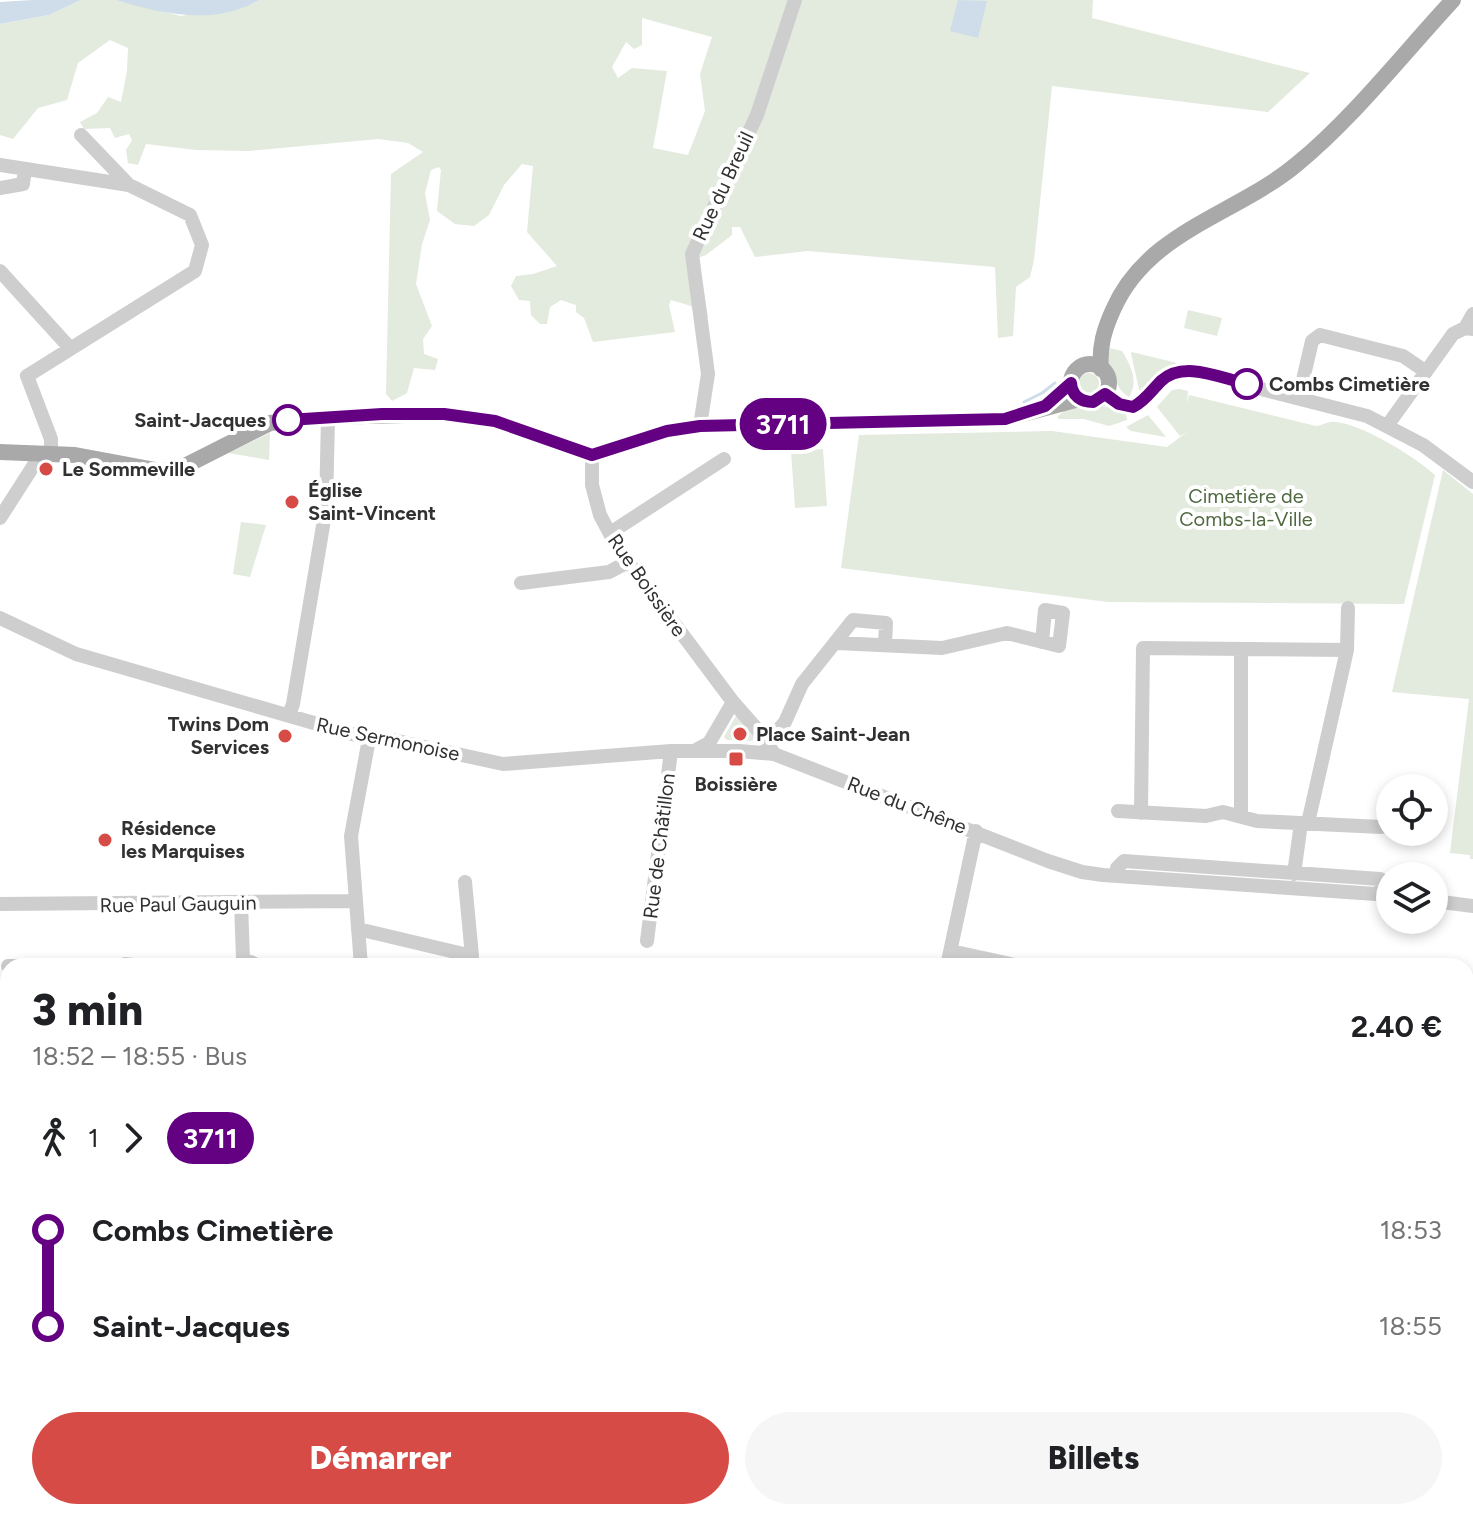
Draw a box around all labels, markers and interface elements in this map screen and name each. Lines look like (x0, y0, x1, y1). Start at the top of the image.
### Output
street label: Rue du Breuil (687, 128, 759, 244)
marker: Combs Cimetière (1232, 369, 1262, 399)
place label: Combs Cimetière (1269, 372, 1430, 396)
line badge: 3711 (727, 398, 839, 450)
marker: Saint-Jacques (273, 405, 303, 435)
text: 3711 (756, 407, 810, 441)
place label: Saint-Jacques (134, 408, 266, 432)
place label: Le Sommeville (62, 457, 195, 481)
marker: Le Sommeville (37, 460, 55, 478)
place label: Église Saint-Vincent (308, 478, 436, 525)
park label: Cimetière de Combs-la-Ville (1179, 484, 1313, 531)
marker: Église Saint-Vincent (283, 493, 301, 511)
street label: Rue Boissière (603, 529, 691, 641)
place label: Twins Dom Services (168, 712, 269, 759)
street label: Rue Sermonoise (314, 712, 462, 766)
place label: Place Saint-Jean (756, 722, 910, 746)
marker: Place Saint-Jean (731, 725, 749, 743)
marker: Twins Dom Services (276, 727, 294, 745)
marker: Boissière (727, 750, 745, 768)
street label: Rue du Chêne (844, 771, 970, 839)
street label: Rue de Châtillon (638, 772, 680, 920)
place label: Boissière (695, 772, 777, 796)
map controls (1376, 774, 1448, 934)
button: locate (1376, 774, 1448, 846)
place label: Résidence les Marquises (121, 816, 245, 863)
marker: Résidence les Marquises (96, 831, 114, 849)
button: layers (1376, 862, 1448, 934)
street label: Rue Paul Gauguin (99, 891, 257, 917)
text: 3 min (32, 983, 143, 1036)
text: 2.40 € (1351, 1008, 1442, 1045)
text: 18:52 – 18:55 · Bus (32, 1040, 247, 1072)
icon: walk (32, 1116, 76, 1160)
icon: forward (111, 1116, 155, 1160)
text: 3711 (183, 1121, 238, 1155)
text: 1 (88, 1122, 99, 1154)
text: Combs Cimetière (92, 1212, 333, 1249)
text: 18:53 (1380, 1214, 1442, 1246)
text: Saint-Jacques (92, 1308, 290, 1345)
text: 18:55 (1379, 1310, 1442, 1342)
button: Démarrer (32, 1412, 729, 1504)
button: Billets (745, 1412, 1442, 1504)

